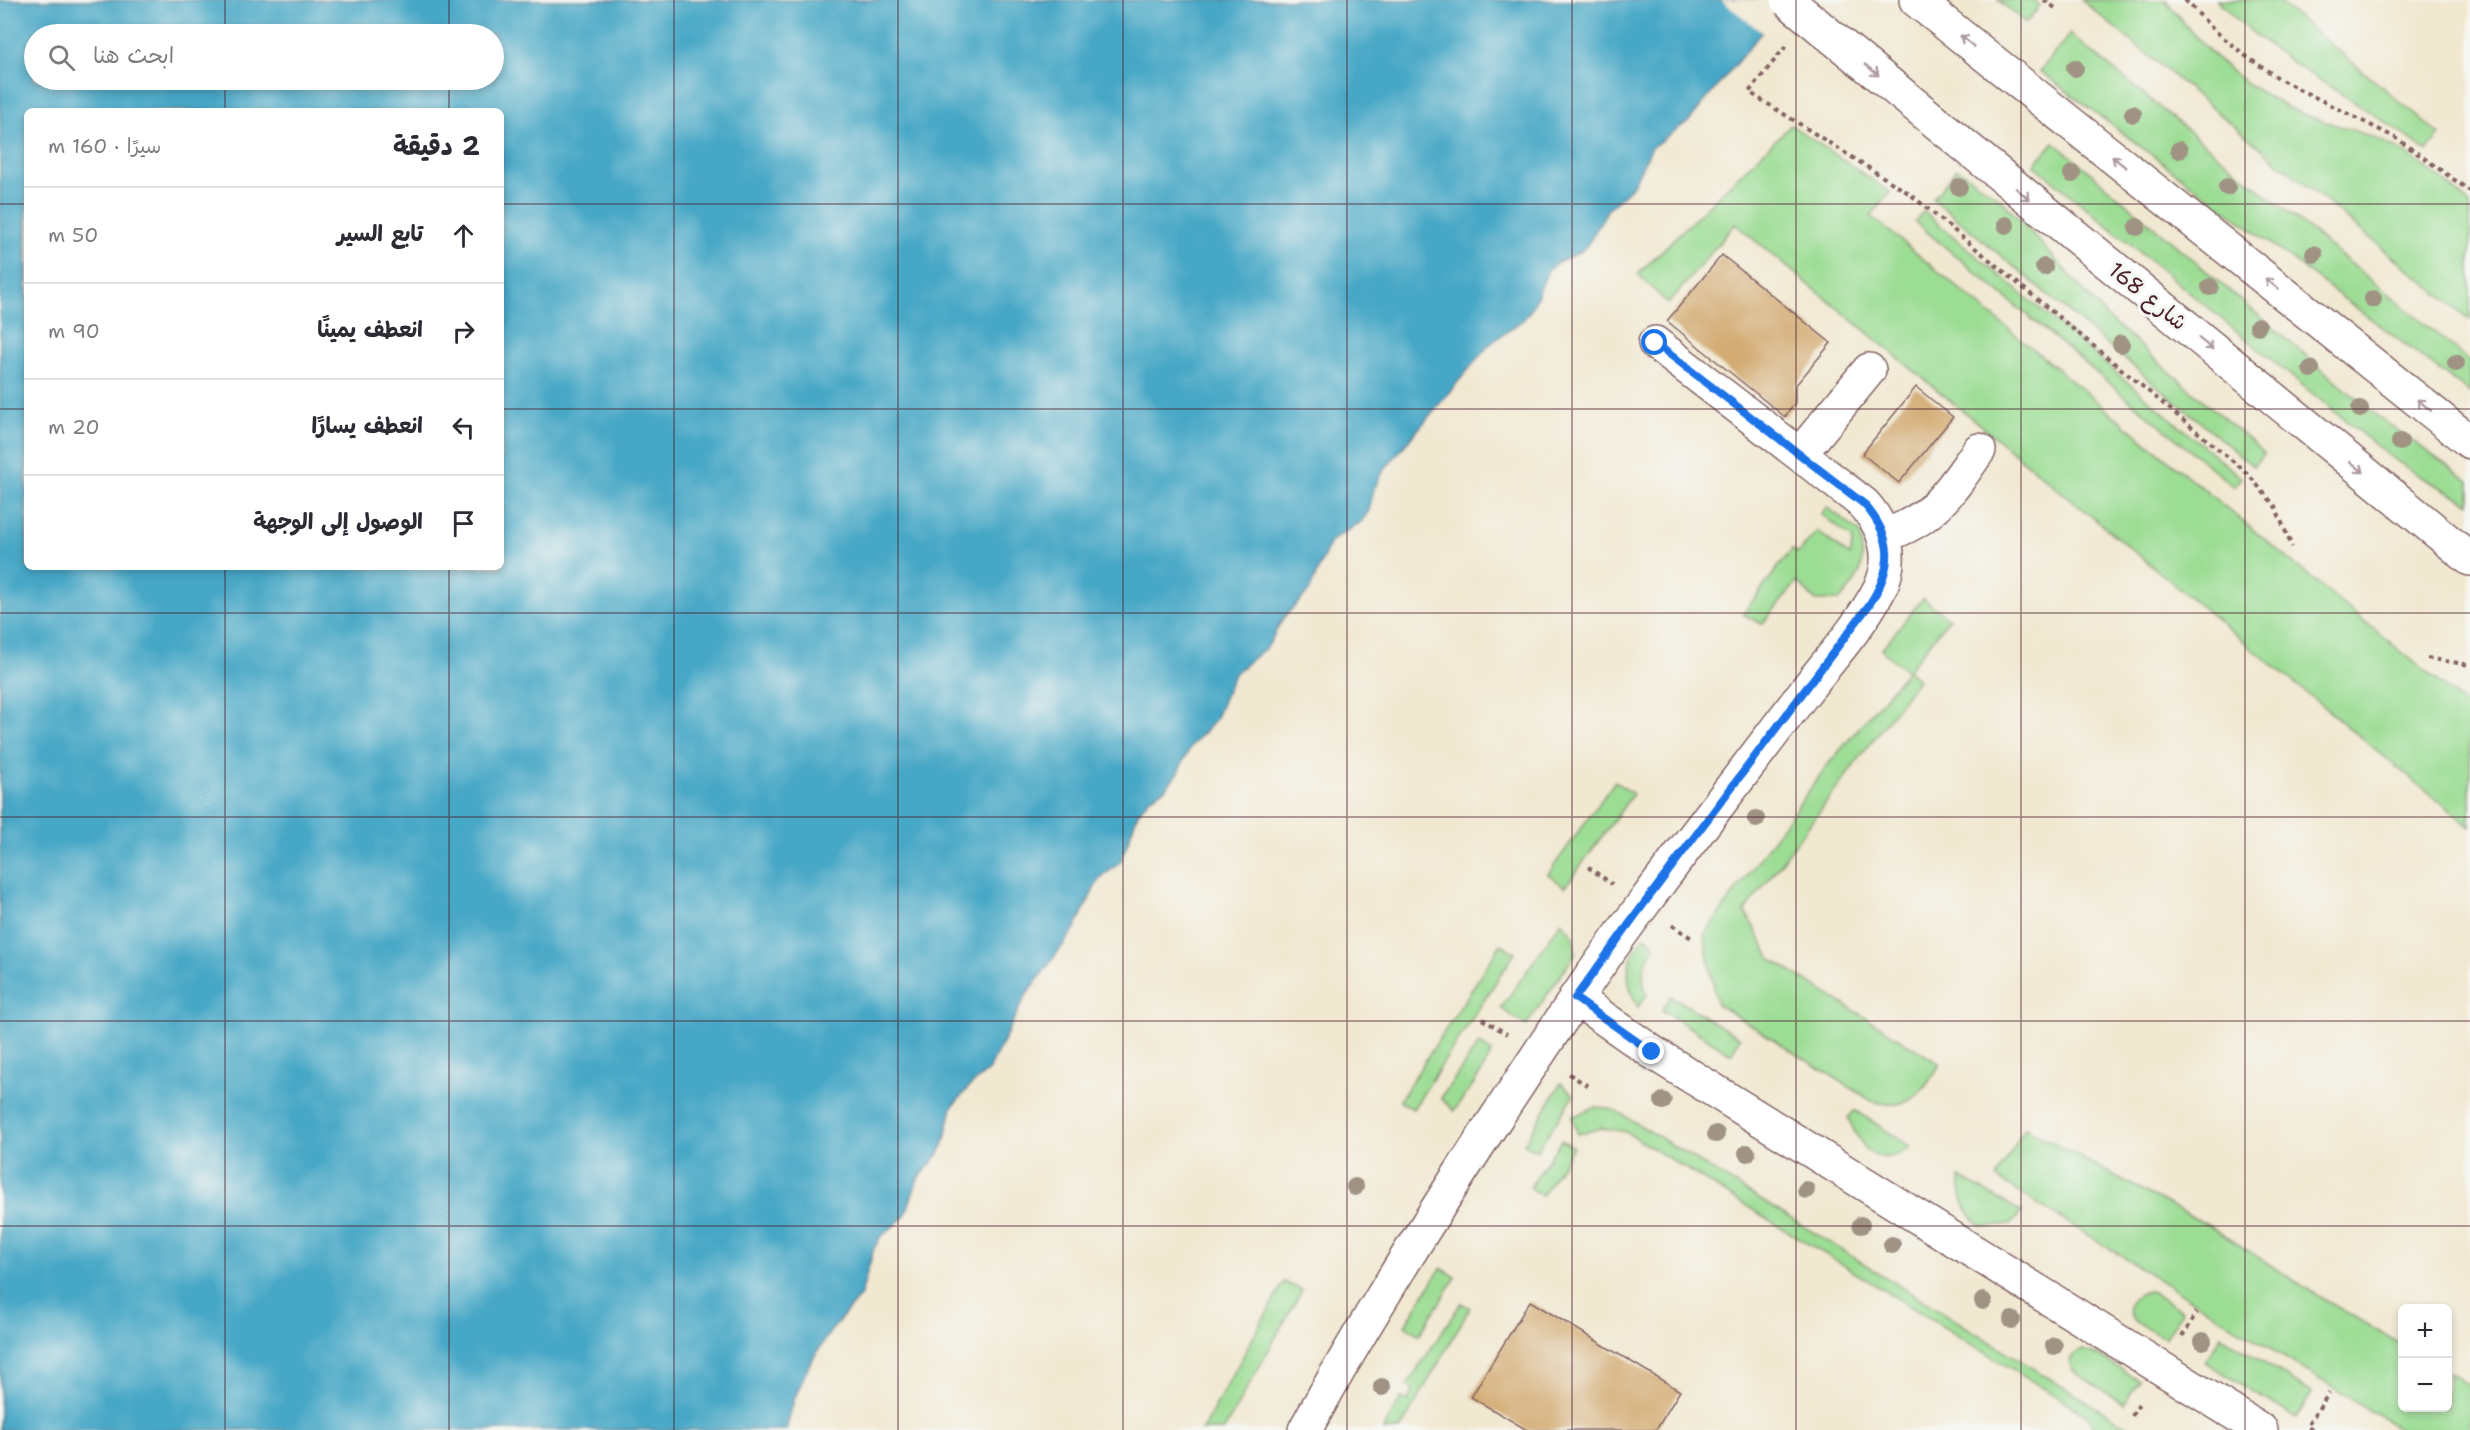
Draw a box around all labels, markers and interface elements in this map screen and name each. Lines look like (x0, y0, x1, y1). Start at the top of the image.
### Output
search box (24, 24, 504, 90)
one-way arrow (1959, 34, 1975, 47)
icon: search (45, 41, 78, 74)
text: ابحث هنا (93, 41, 174, 70)
one-way arrow (1864, 63, 1879, 77)
text: 2 دقيقة (393, 128, 480, 163)
text: سيرًا · 160 m (48, 133, 161, 159)
one-way arrow (2111, 156, 2127, 169)
one-way arrow (2015, 187, 2031, 200)
text: تابع السير (337, 219, 423, 248)
icon: ahead (447, 219, 480, 252)
text: 50 m (48, 222, 98, 248)
street label: شارع 168 (2102, 255, 2193, 337)
one-way arrow (2264, 277, 2280, 290)
text: انعطف يمينًا (317, 315, 423, 344)
icon: right (447, 315, 480, 348)
text: 90 m (48, 318, 100, 344)
route start (1641, 329, 1667, 355)
one-way arrow (2198, 337, 2214, 350)
one-way arrow (2416, 399, 2432, 412)
text: انعطف يسارًا (311, 411, 423, 440)
icon: left (447, 411, 480, 444)
text: 20 m (48, 414, 99, 440)
one-way arrow (2349, 460, 2364, 474)
text: الوصول إلى الوجهة (253, 507, 423, 536)
icon: arrive (447, 507, 480, 540)
route end (1638, 1038, 1664, 1064)
map controls (2398, 1304, 2452, 1412)
button: + (2398, 1304, 2452, 1358)
button: − (2398, 1358, 2452, 1412)

